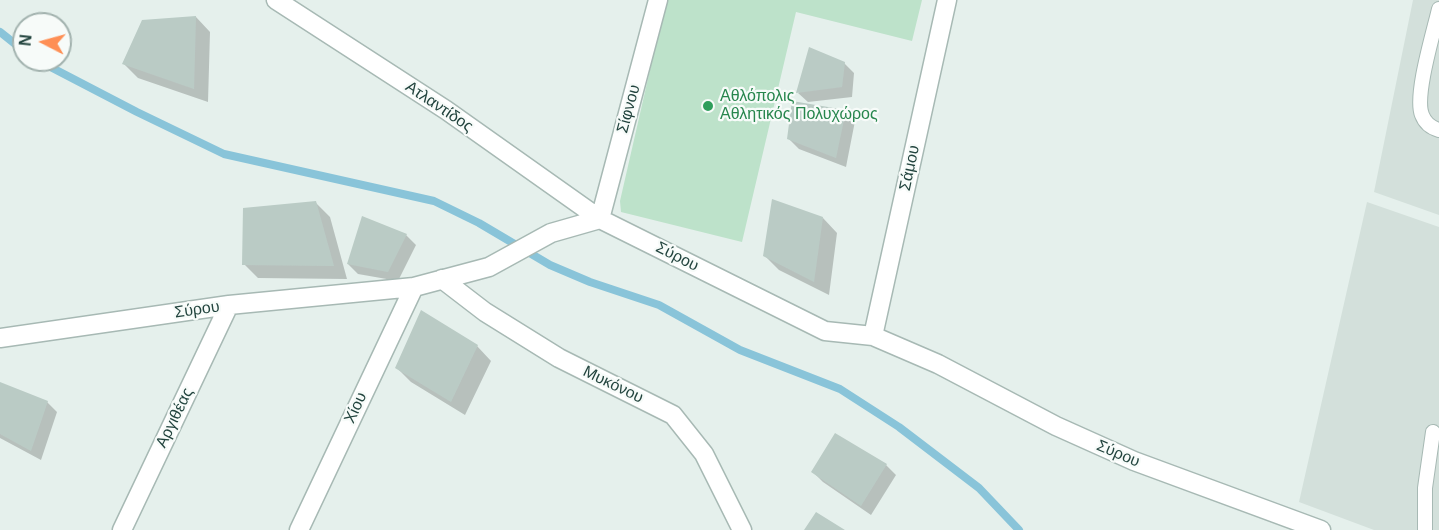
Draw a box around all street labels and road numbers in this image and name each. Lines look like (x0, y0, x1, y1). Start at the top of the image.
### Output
street label: Ατλαντίδος (402, 77, 476, 137)
street label: Σίφνου (613, 83, 645, 135)
street label: Σάμου (896, 144, 924, 192)
street label: Σύρου (652, 238, 702, 276)
street label: Σύρου (173, 297, 221, 323)
street label: Μυκόνου (580, 362, 646, 408)
street label: Αργιθέας (152, 385, 198, 451)
street label: Χίου (341, 389, 371, 427)
street label: Σύρου (1093, 436, 1143, 472)

